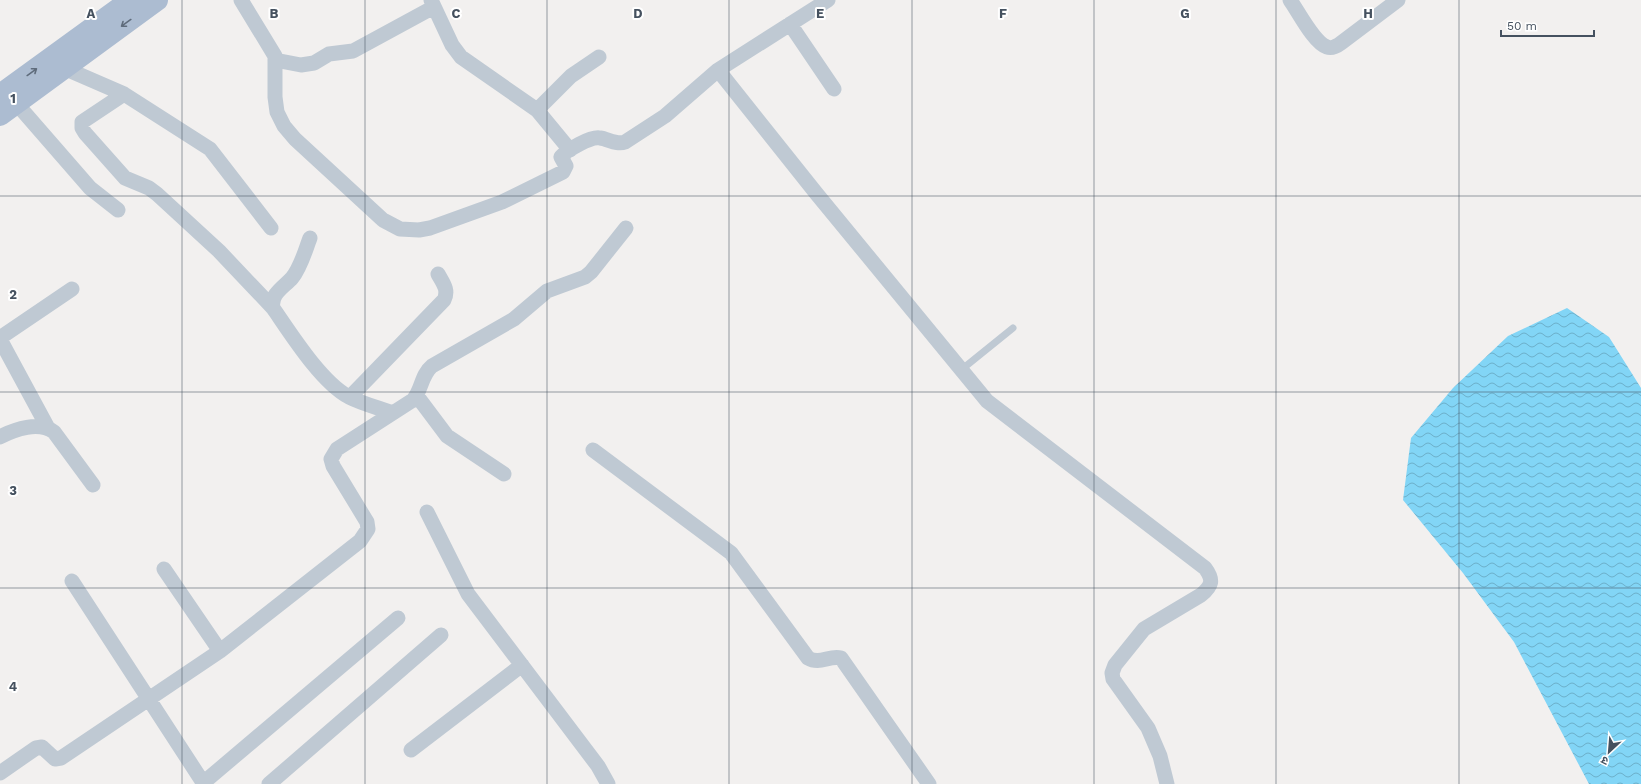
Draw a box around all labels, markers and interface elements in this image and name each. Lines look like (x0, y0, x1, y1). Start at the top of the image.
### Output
text: A (87, 6, 96, 21)
text: B (270, 6, 279, 21)
text: C (452, 6, 461, 21)
text: D (633, 6, 643, 21)
text: E (816, 6, 824, 21)
text: F (999, 6, 1007, 21)
text: G (1180, 6, 1190, 21)
text: H (1363, 6, 1373, 21)
scale bar (1501, 12, 1594, 38)
one-way arrow (120, 19, 131, 27)
text: 50 m (1507, 19, 1537, 33)
one-way arrow (26, 68, 37, 76)
text: 1 (10, 91, 16, 106)
text: 2 (9, 287, 17, 302)
text: 3 (9, 483, 17, 498)
text: 4 (9, 679, 18, 694)
north arrow (1589, 732, 1629, 772)
text: उ (1599, 753, 1611, 768)

